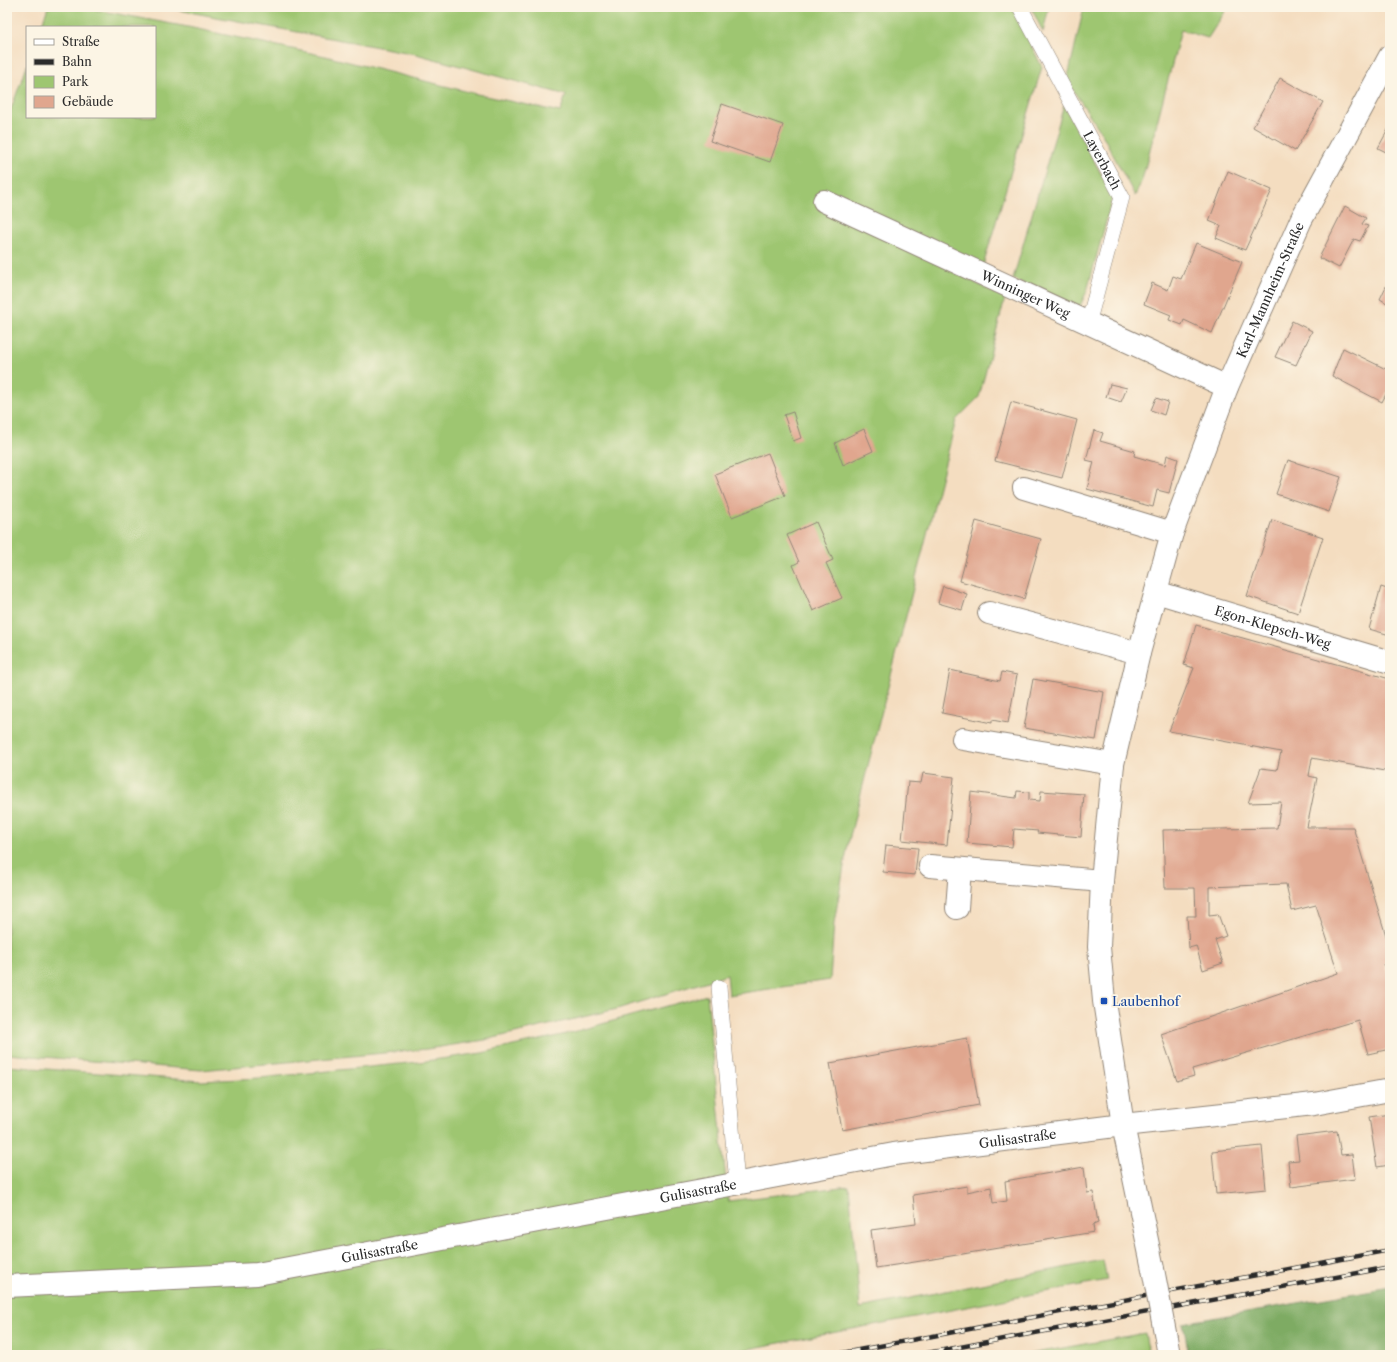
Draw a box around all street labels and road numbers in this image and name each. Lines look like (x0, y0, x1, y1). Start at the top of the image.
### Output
street label: Layerbach (1080, 128, 1125, 192)
street label: Karl-Mannheim-Straße (1233, 220, 1307, 360)
street label: Winninger Weg (978, 266, 1073, 322)
street label: Egon-Klepsch-Weg (1213, 602, 1333, 652)
street label: Gulisastraße (978, 1126, 1057, 1151)
street label: Gulisastraße (658, 1176, 738, 1206)
street label: Gulisastraße (340, 1236, 419, 1266)

